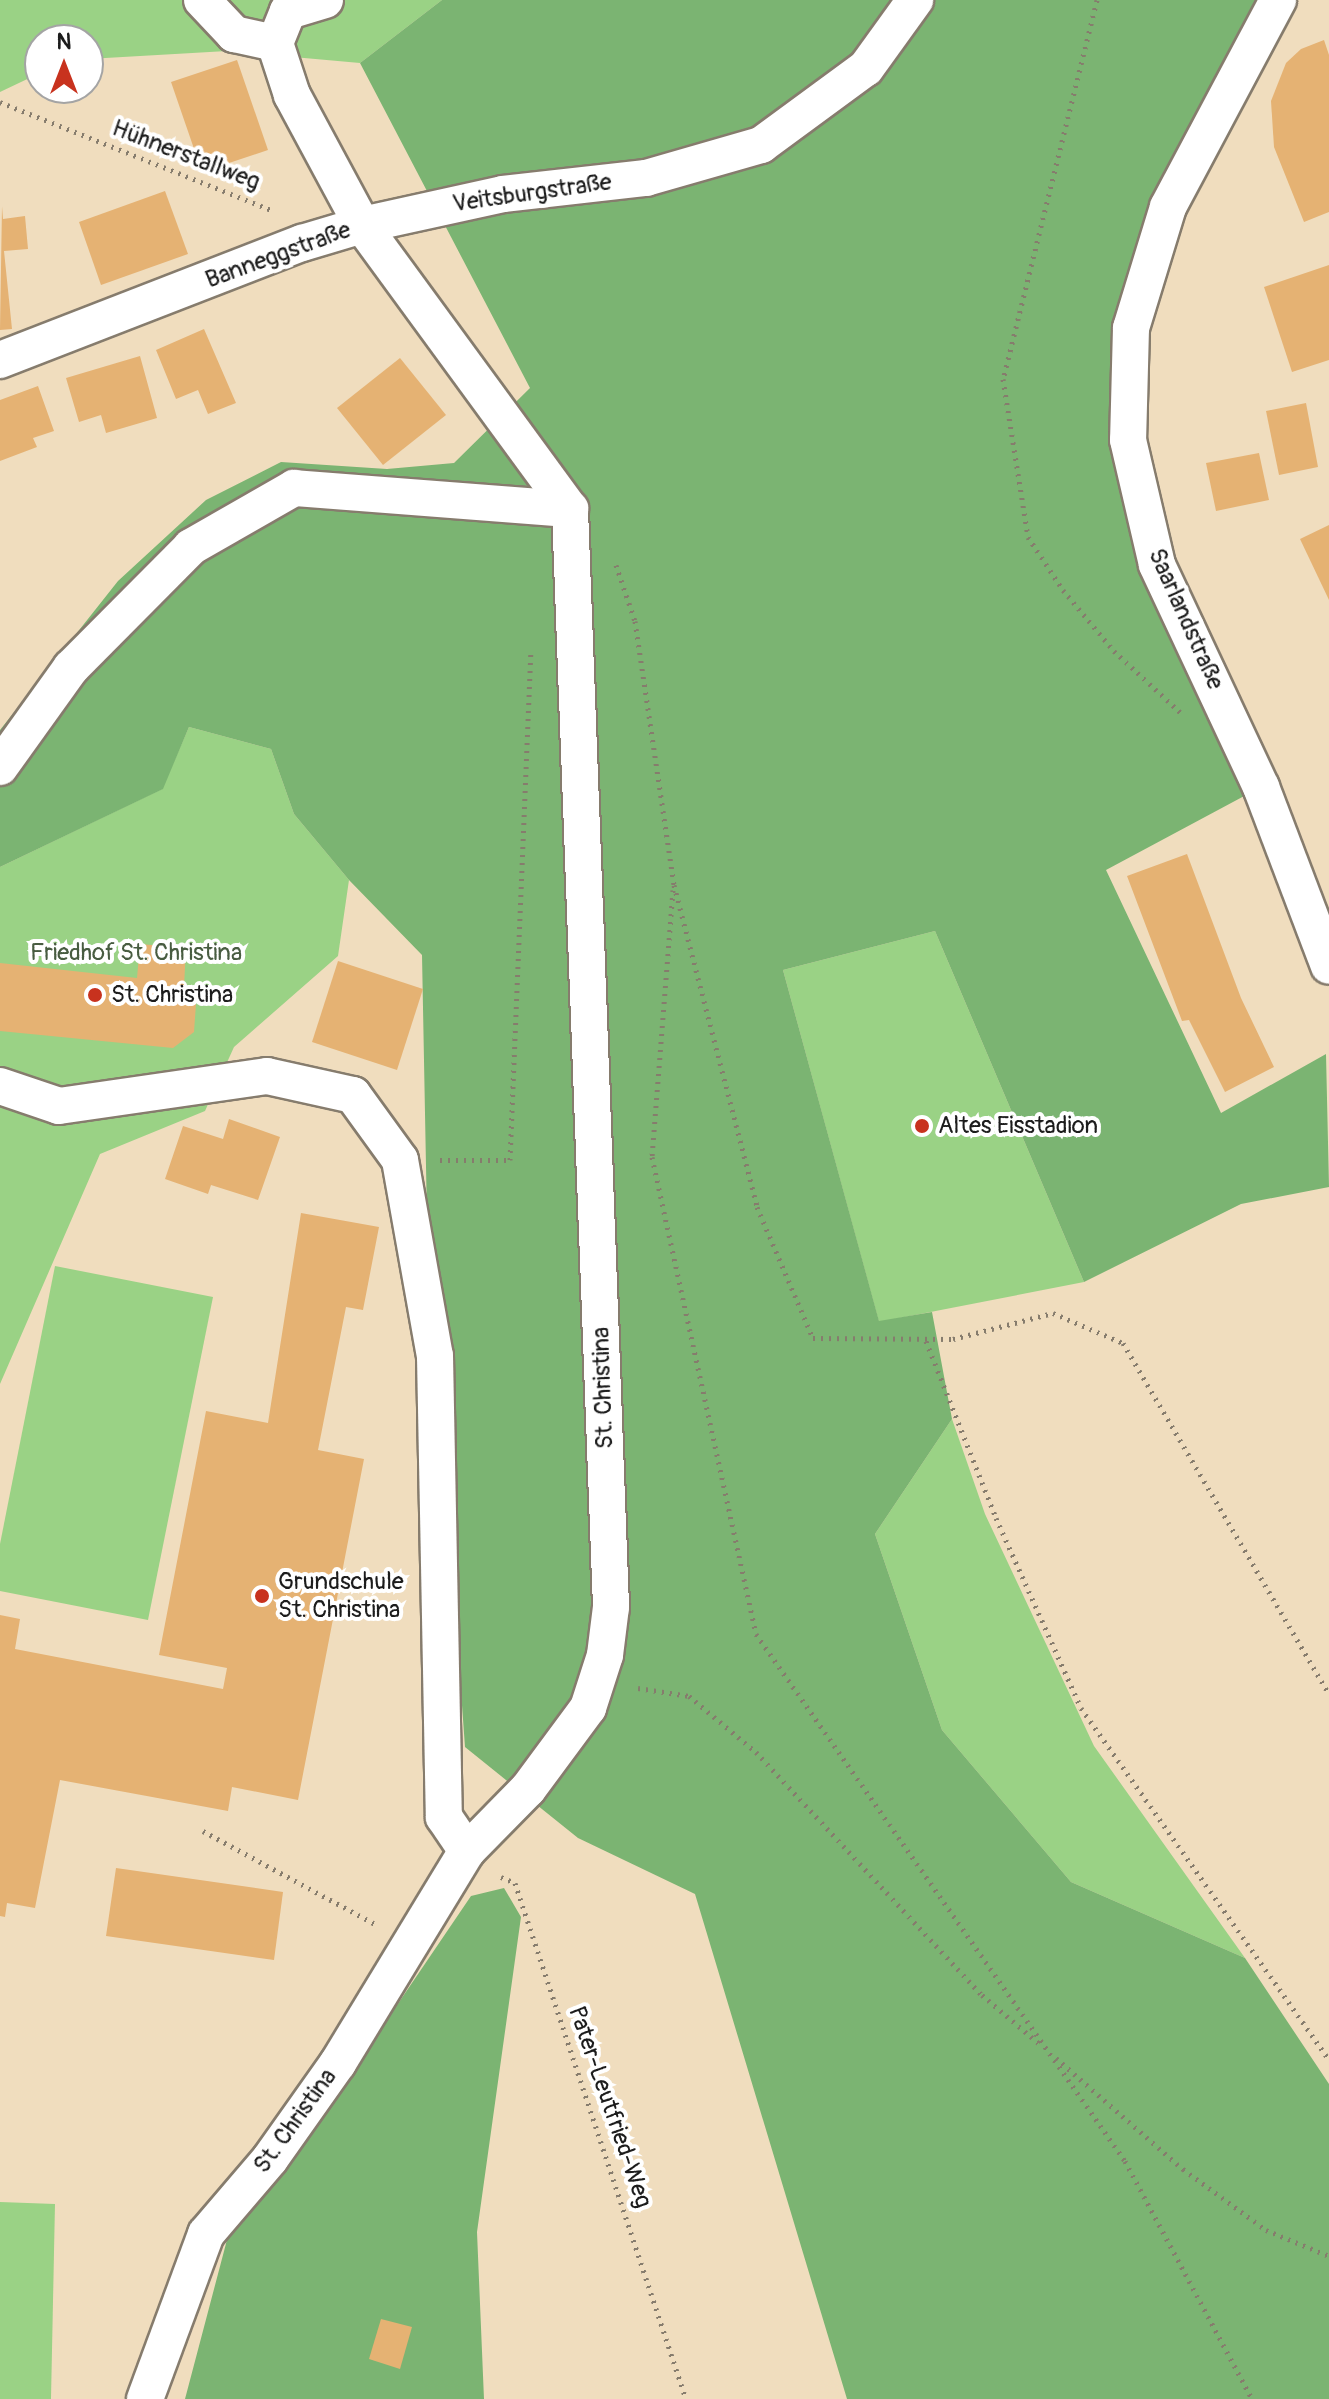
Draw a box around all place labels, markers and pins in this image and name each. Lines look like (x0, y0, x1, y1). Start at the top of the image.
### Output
place label: St. Christina (111, 981, 233, 1009)
marker: St. Christina (86, 986, 104, 1004)
place label: Altes Eisstadion (938, 1112, 1098, 1140)
marker: Altes Eisstadion (913, 1117, 931, 1135)
place label: Grundschule St. Christina (278, 1568, 404, 1624)
marker: Grundschule St. Christina (253, 1587, 271, 1605)

